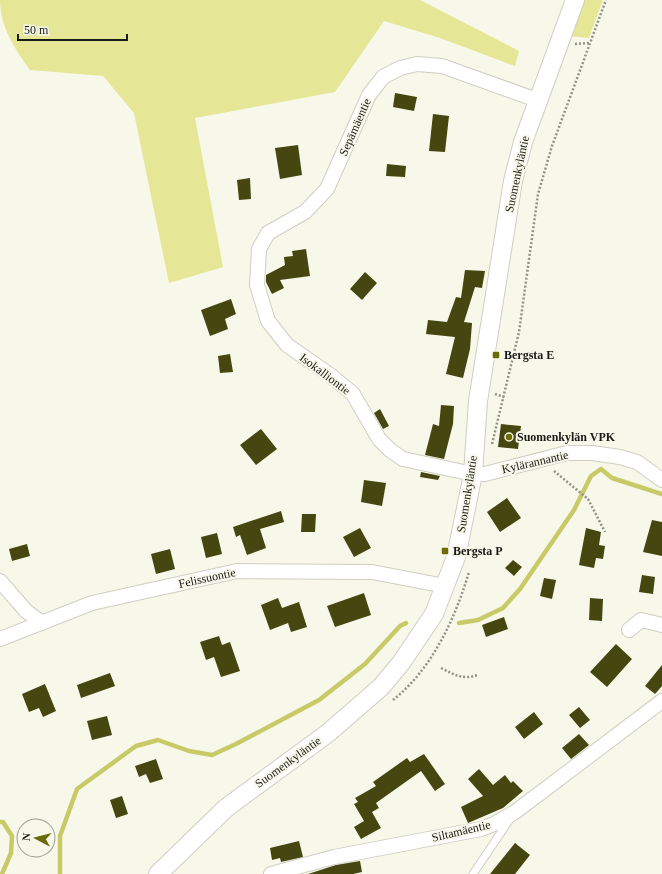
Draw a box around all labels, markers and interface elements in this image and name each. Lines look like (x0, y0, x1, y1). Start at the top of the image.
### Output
scale bar (18, 16, 127, 42)
text: 50 m (24, 23, 49, 37)
street label: Sepämäentie (336, 96, 374, 158)
street label: Suomenkyläntie (502, 134, 532, 214)
place label: Bergsta E (504, 348, 554, 362)
street label: Isokalliontie (297, 350, 353, 398)
marker: Bergsta E (491, 350, 501, 360)
place label: Suomenkylän VPK (517, 430, 616, 444)
marker: Suomenkylän VPK (504, 432, 514, 442)
street label: Kylärannantie (500, 448, 570, 476)
street label: Suomenkyläntie (454, 454, 480, 534)
place label: Bergsta P (453, 544, 503, 558)
marker: Bergsta P (440, 546, 450, 556)
street label: Felissuontie (177, 565, 237, 591)
street label: Suomenkyläntie (252, 733, 324, 791)
street label: Siltamäentie (430, 817, 492, 845)
north arrow (16, 818, 56, 858)
text: N (20, 832, 33, 841)

